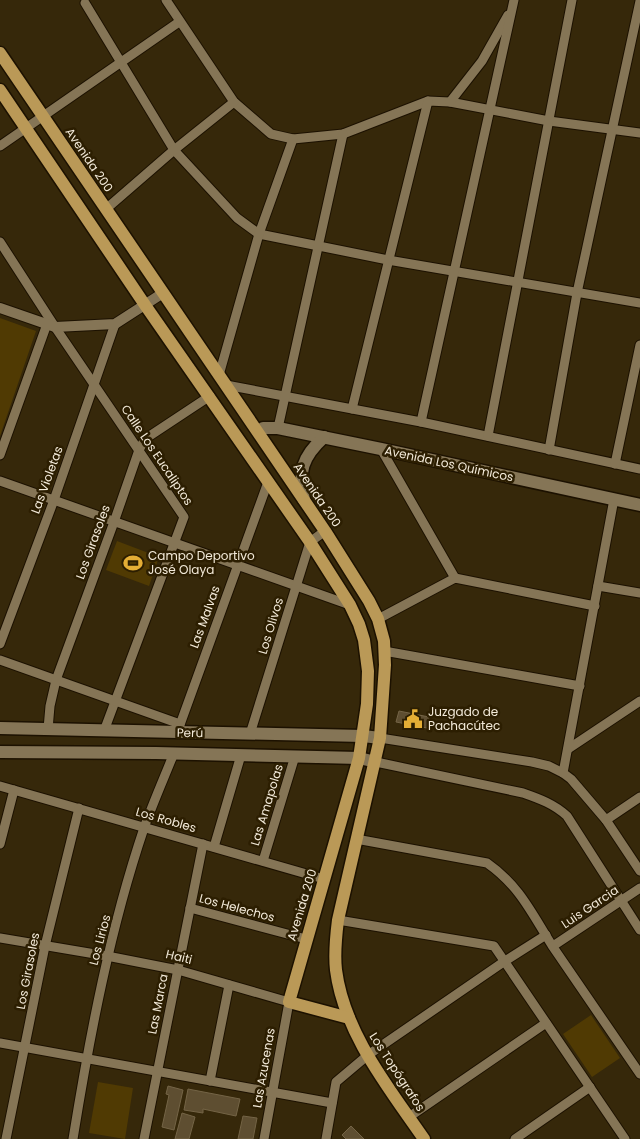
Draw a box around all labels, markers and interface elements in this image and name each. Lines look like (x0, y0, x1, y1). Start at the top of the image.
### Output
street label: Avenida 200 (62, 124, 117, 195)
street label: Calle Los Eucaliptos (117, 401, 197, 508)
street label: Avenida Los Químicos (383, 442, 515, 485)
street label: Las Violetas (26, 444, 67, 516)
street label: Avenida 200 (290, 459, 345, 530)
street label: Los Girasoles (71, 502, 114, 581)
place label: Campo Deportivo José Olaya (148, 547, 255, 578)
sports icon: Campo Deportivo José Olaya (122, 552, 144, 574)
street label: Las Malvas (185, 583, 224, 650)
street label: Los Olivos (254, 595, 287, 656)
place label: Juzgado de Pachacútec (428, 703, 500, 734)
public building icon: Juzgado de Pachacútec (402, 708, 424, 730)
street label: Perú (177, 724, 203, 741)
street label: Las Amapolas (246, 762, 287, 848)
street label: Los Robles (134, 803, 198, 836)
street label: Avenida 200 (283, 867, 321, 943)
street label: Luis Garcia (558, 881, 622, 932)
street label: Los Helechos (198, 889, 277, 926)
street label: Los Lirios (85, 913, 114, 967)
street label: Los Girasoles (12, 931, 43, 1011)
street label: Haiti (164, 945, 194, 968)
street label: Las Marca (143, 972, 172, 1036)
street label: Las Azucenas (248, 1027, 279, 1109)
street label: Los Topógrafos (366, 1029, 429, 1114)

